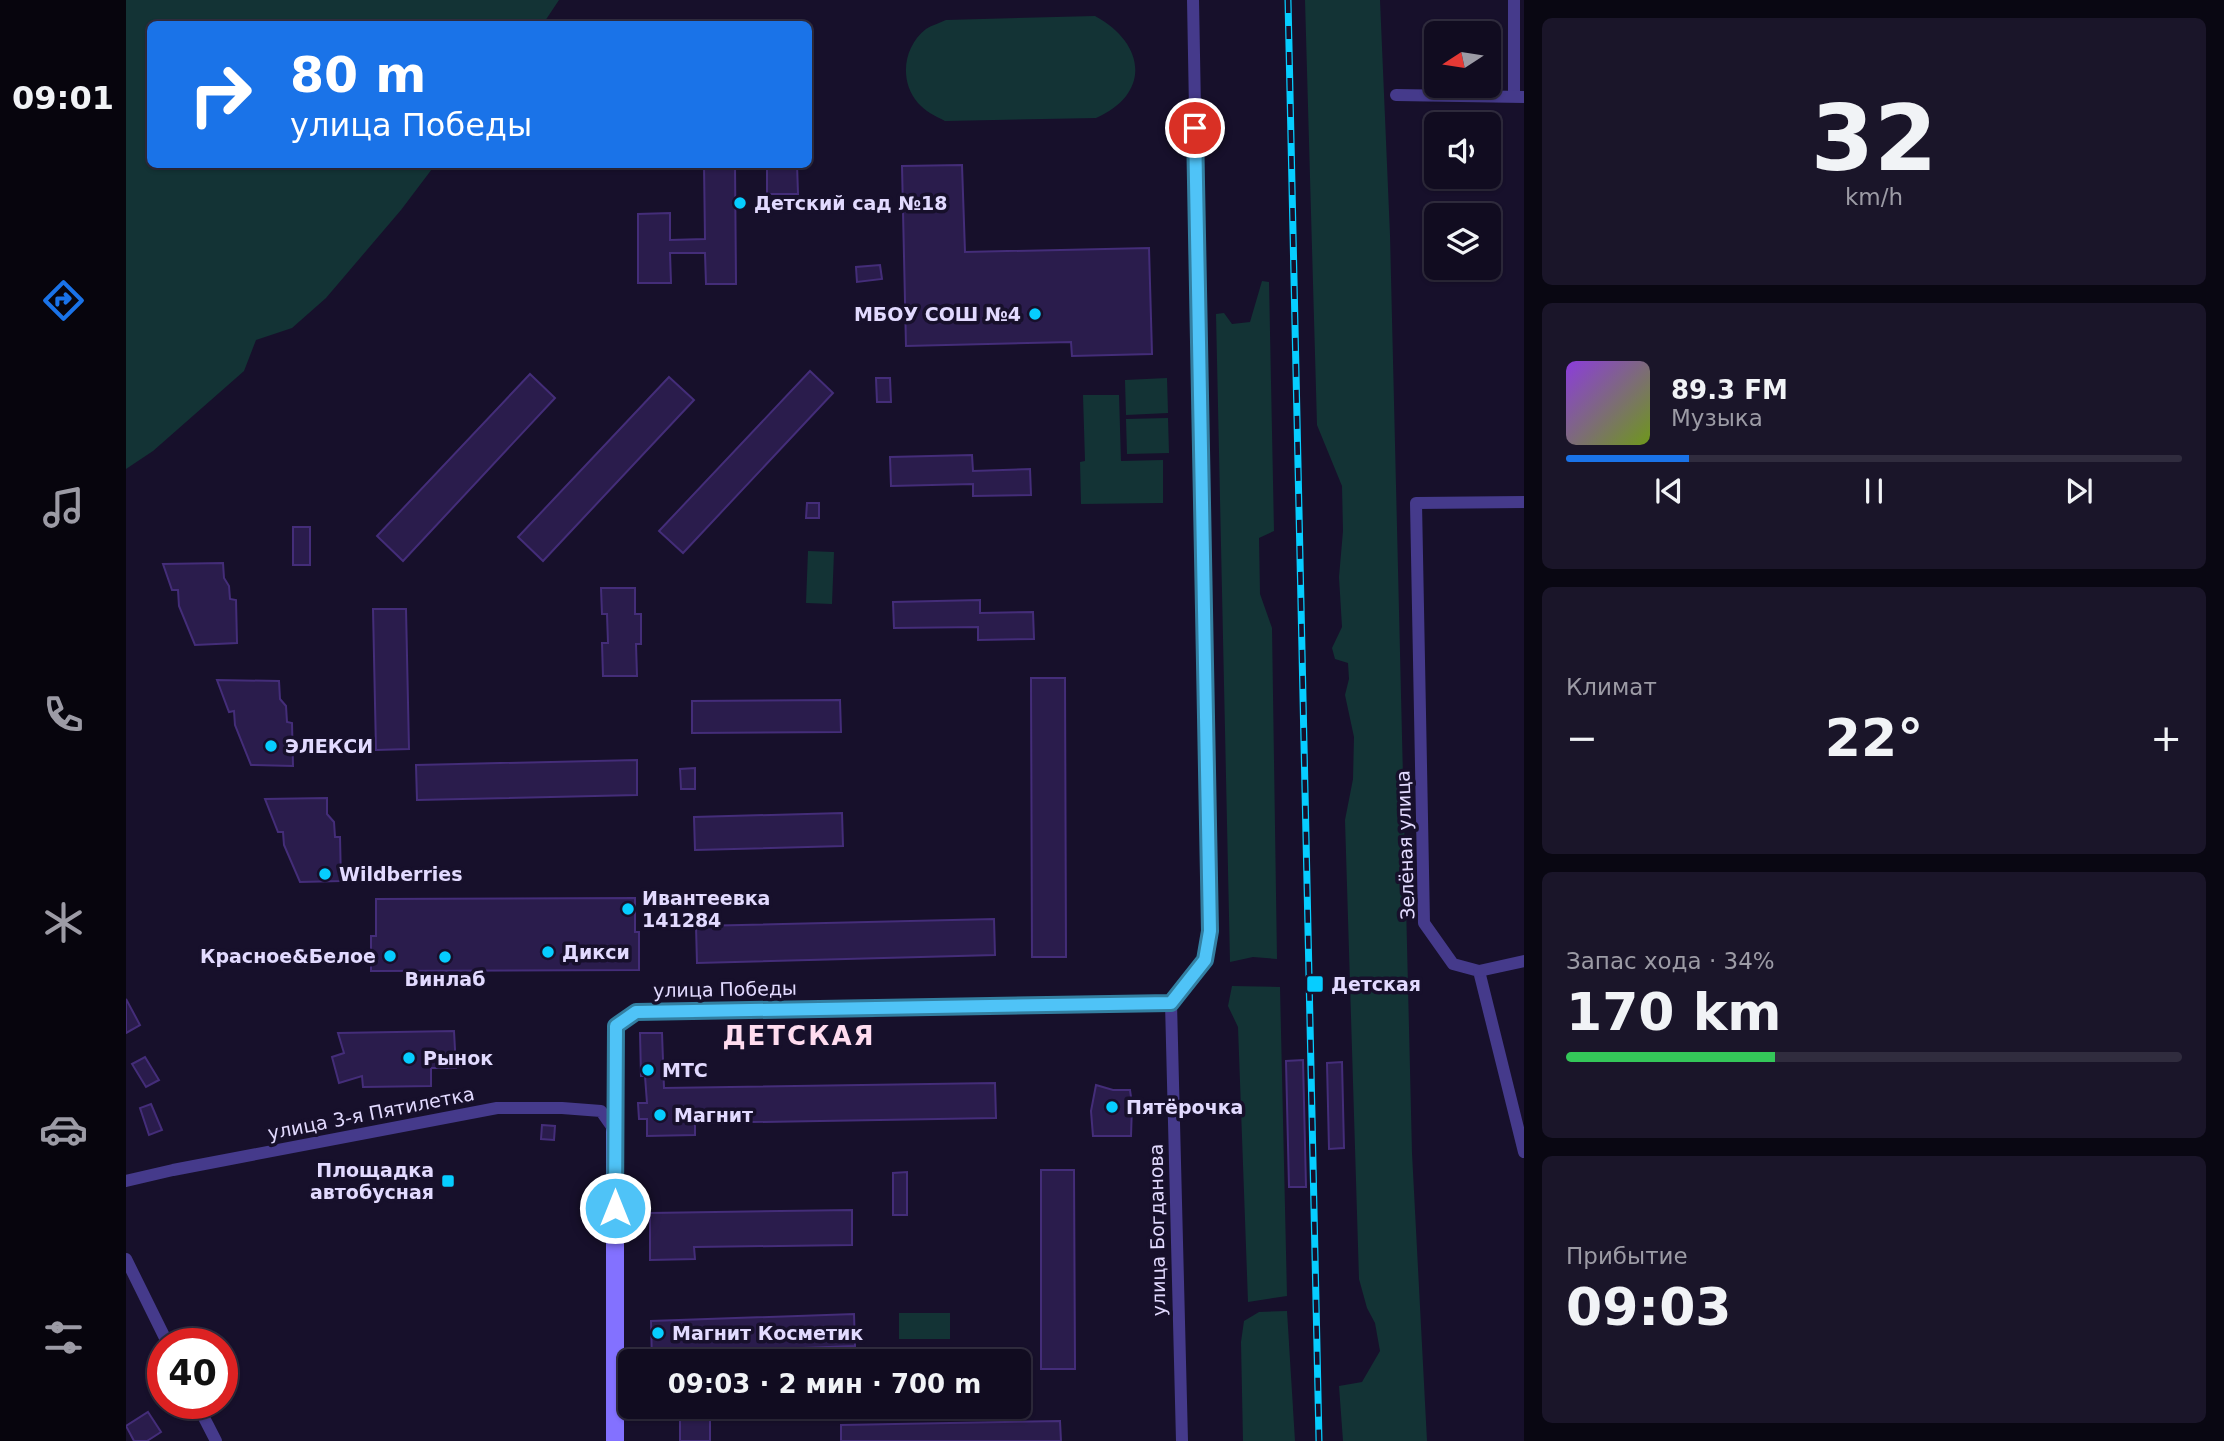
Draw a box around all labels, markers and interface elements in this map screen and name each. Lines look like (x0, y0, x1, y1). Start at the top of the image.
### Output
north arrow (1424, 21, 1502, 98)
map controls (1424, 21, 1501, 280)
text: 80 m (290, 47, 426, 104)
icon: right (175, 49, 266, 140)
text: 09:01 (12, 79, 114, 117)
text: 32 (1811, 86, 1937, 191)
pin (1165, 98, 1225, 158)
text: улица Победы (290, 106, 532, 144)
icon: arrive (1176, 109, 1214, 147)
button: sound (1424, 112, 1501, 189)
text: km/h (1845, 184, 1903, 210)
place label: Детский сад №18 (754, 192, 948, 214)
marker: Детский сад №18 (732, 195, 748, 211)
button: layers (1424, 203, 1501, 280)
icon: directions (39, 276, 88, 325)
place label: МБОУ СОШ №4 (854, 303, 1021, 325)
marker: МБОУ СОШ №4 (1027, 306, 1043, 322)
text: 89.3 FM (1671, 375, 1788, 405)
text: Музыка (1671, 405, 1763, 431)
icon: previous (1650, 472, 1688, 510)
icon: pause (1855, 472, 1893, 510)
icon: next (2060, 472, 2098, 510)
icon: music (39, 483, 88, 532)
text: Климат (1566, 674, 1657, 700)
icon: phone (39, 690, 88, 739)
text: 22° (1825, 708, 1923, 768)
text: − (1566, 716, 1598, 760)
text: + (2150, 716, 2182, 760)
place label: ЭЛЕКСИ (285, 735, 373, 757)
marker: ЭЛЕКСИ (263, 738, 279, 754)
street label: Зелёная улица (1391, 770, 1419, 920)
place label: Wildberries (339, 863, 463, 885)
marker: Wildberries (317, 866, 333, 882)
place label: Ивантеевка 141284 (642, 887, 770, 931)
icon: climate (39, 898, 88, 947)
marker: Ивантеевка 141284 (620, 901, 636, 917)
place label: Дикси (562, 941, 630, 963)
marker: Дикси (540, 944, 556, 960)
place label: Красное&Белое (200, 945, 376, 967)
marker: Красное&Белое (382, 948, 398, 964)
text: Запас хода · 34% (1566, 948, 1775, 974)
marker: Винлаб (437, 949, 453, 965)
place label: Винлаб (405, 968, 485, 990)
place label: Детская (1331, 973, 1421, 995)
marker: Детская (1305, 974, 1325, 994)
street label: улица Победы (653, 977, 797, 1001)
text: 170 km (1566, 982, 1781, 1042)
district label: ДЕТСКАЯ (722, 1021, 876, 1051)
place label: Рынок (423, 1047, 493, 1069)
marker: Рынок (401, 1050, 417, 1066)
place label: МТС (662, 1059, 708, 1081)
marker: МТС (640, 1062, 656, 1078)
street label: улица 3-я Пятилетка (266, 1082, 476, 1144)
place label: Пятёрочка (1126, 1096, 1243, 1118)
marker: Пятёрочка (1104, 1099, 1120, 1115)
place label: Магнит (674, 1104, 753, 1126)
icon: car (39, 1105, 88, 1154)
marker: Магнит (652, 1107, 668, 1123)
street label: улица Богданова (1144, 1143, 1170, 1317)
place label: Площадка автобусная (310, 1159, 434, 1203)
position arrow (578, 1171, 652, 1245)
marker: Площадка автобусная (440, 1173, 456, 1189)
text: Прибытие (1566, 1243, 1688, 1269)
text: 09:03 (1566, 1277, 1732, 1337)
icon: filters (39, 1313, 88, 1362)
place label: Магнит Косметик (672, 1322, 863, 1344)
marker: Магнит Косметик (650, 1325, 666, 1341)
speed limit sign: 40 (147, 1328, 238, 1419)
text: 09:03 · 2 мин · 700 m (668, 1369, 981, 1399)

